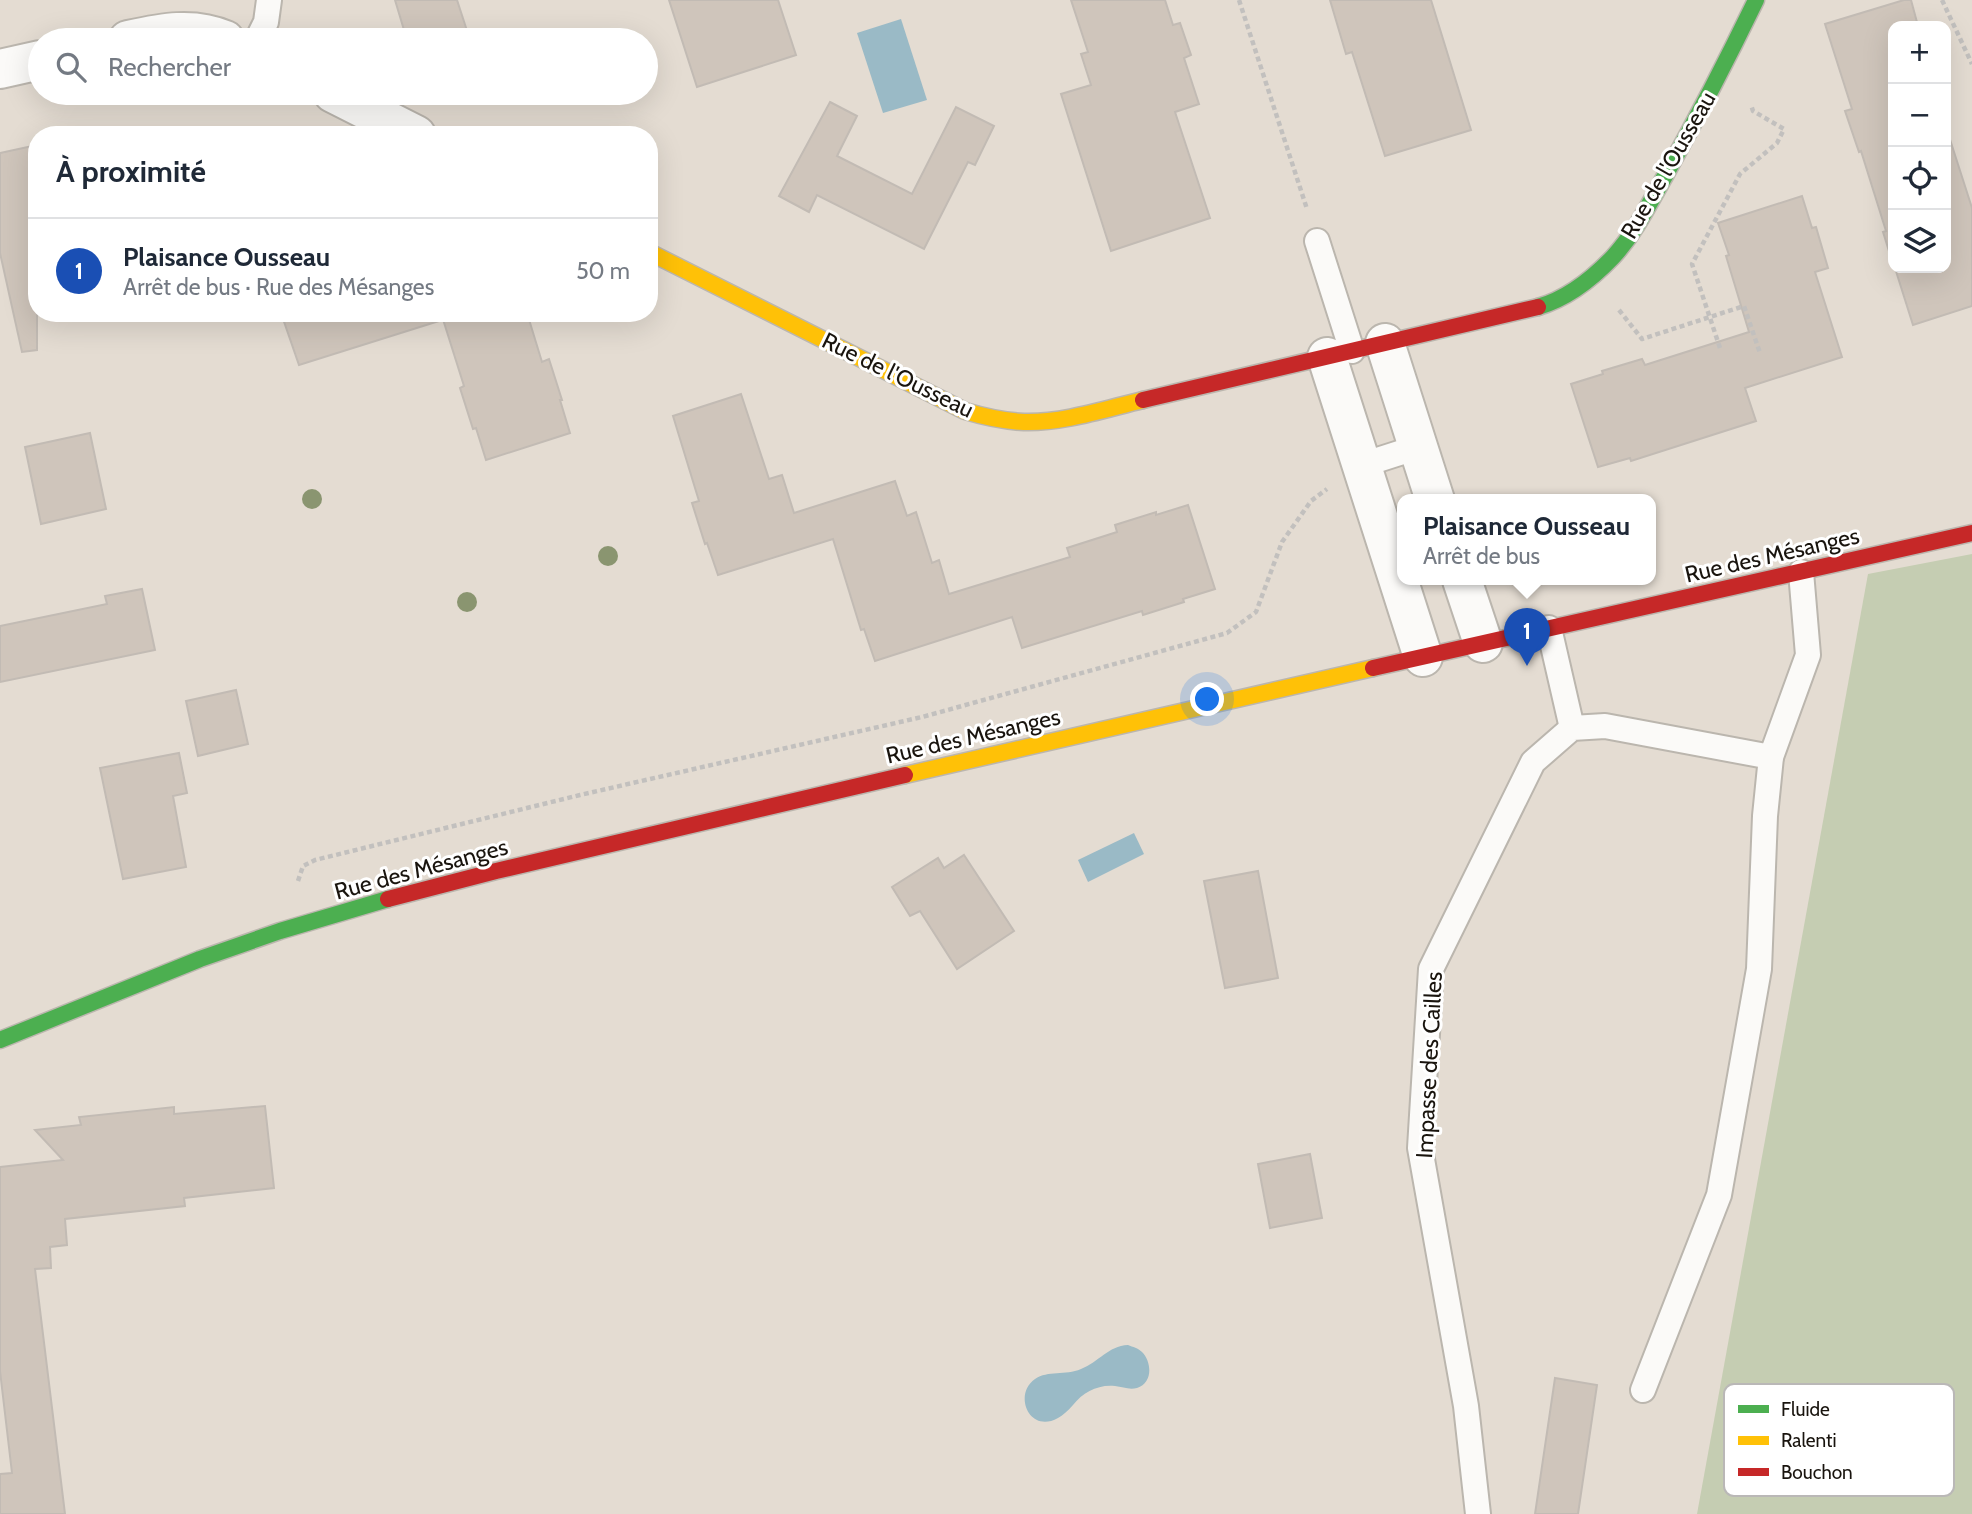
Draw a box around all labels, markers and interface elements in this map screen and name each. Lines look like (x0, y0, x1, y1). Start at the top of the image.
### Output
map controls (1888, 21, 1951, 273)
button: + (1888, 21, 1951, 84)
search box (28, 28, 658, 105)
icon: search (52, 48, 90, 86)
text: Rechercher (108, 51, 231, 83)
button: − (1888, 84, 1951, 147)
street label: Rue de l'Ousseau (1615, 87, 1721, 243)
button: locate (1888, 147, 1951, 210)
text: À proximité (56, 153, 206, 190)
button: layers (1888, 210, 1951, 273)
text: Plaisance Ousseau (123, 241, 330, 273)
text: 1 (75, 257, 83, 285)
text: 50 m (576, 257, 630, 285)
text: Arrêt de bus · Rue des Mésanges (123, 273, 434, 301)
street label: Rue de l'Ousseau (818, 326, 978, 424)
popup (1397, 494, 1656, 585)
text: Plaisance Ousseau (1423, 510, 1630, 542)
street label: Rue des Mésanges (1682, 521, 1862, 589)
text: Arrêt de bus (1423, 542, 1540, 570)
pin: 1 (1504, 608, 1550, 666)
your location (1190, 682, 1224, 716)
street label: Rue des Mésanges (883, 702, 1063, 770)
street label: Rue des Mésanges (331, 832, 511, 906)
street label: Impasse des Cailles (1410, 971, 1448, 1159)
legend (1724, 1384, 1954, 1496)
text: Fluide (1781, 1398, 1830, 1421)
text: Ralenti (1781, 1429, 1837, 1452)
text: Bouchon (1781, 1461, 1853, 1484)

